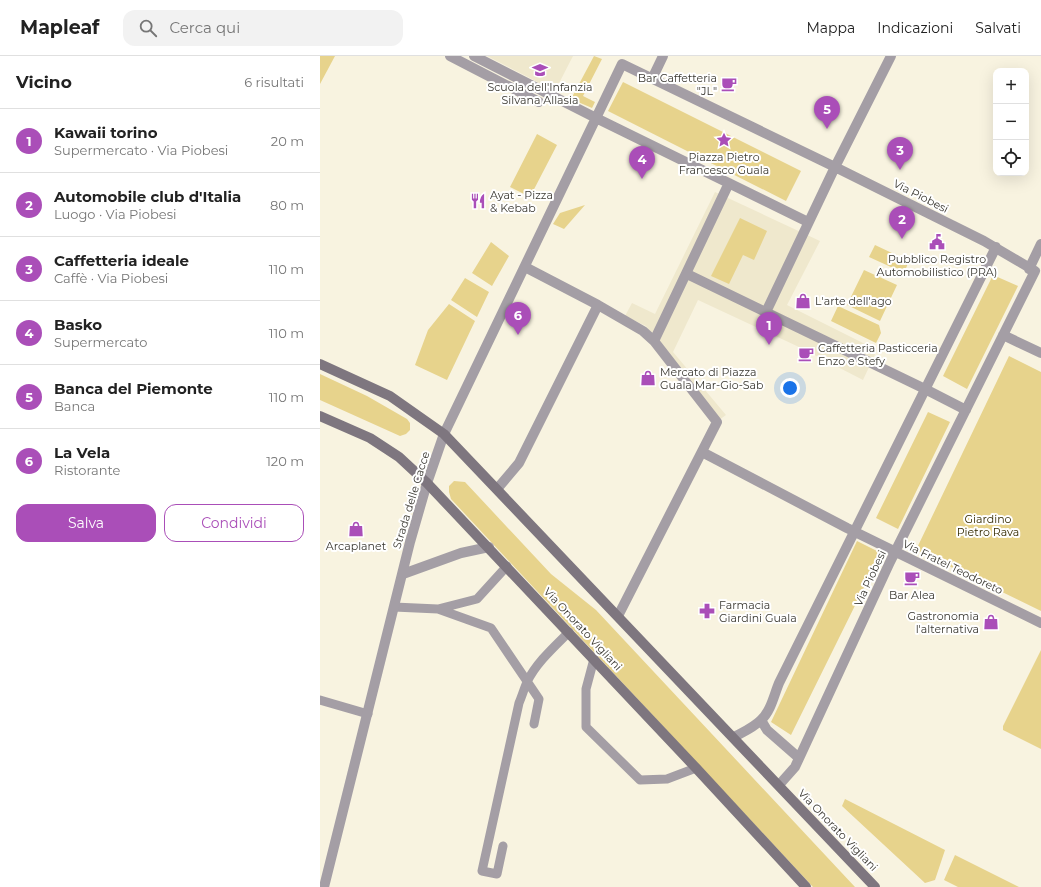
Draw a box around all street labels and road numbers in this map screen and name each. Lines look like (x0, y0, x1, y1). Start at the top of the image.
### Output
street label: Via Piobesi (891, 176, 951, 216)
street label: Strada delle Cacce (390, 449, 433, 550)
street label: Via Fratel Teodoreto (901, 537, 1005, 597)
street label: Via Piobesi (851, 548, 889, 608)
street label: Via Onorato Vigliani (541, 584, 625, 674)
street label: Via Onorato Vigliani (795, 786, 881, 874)

